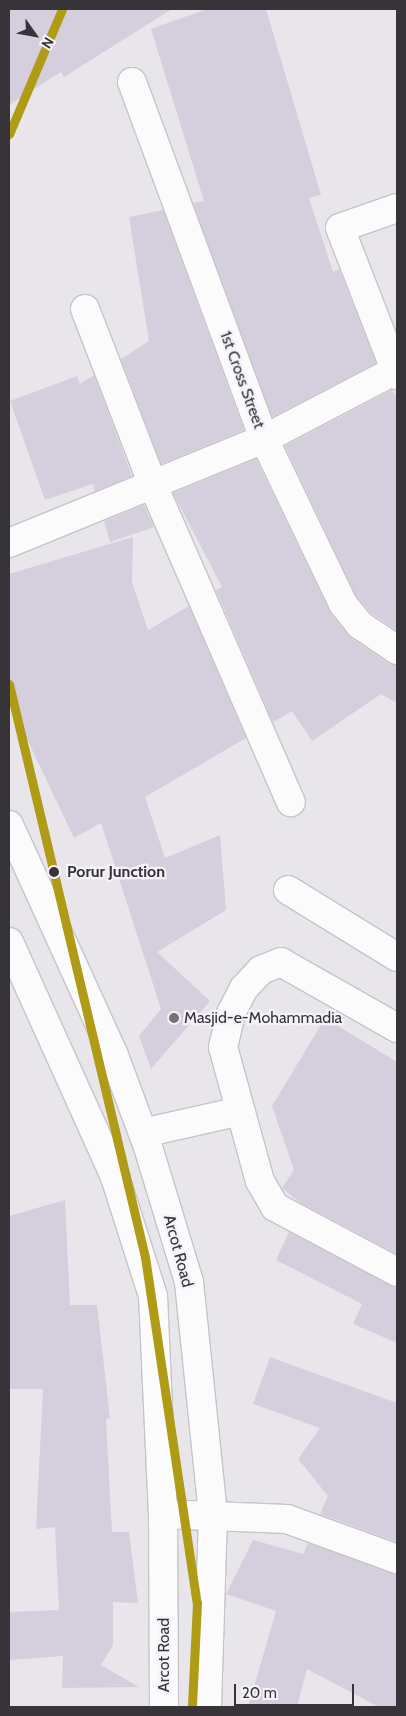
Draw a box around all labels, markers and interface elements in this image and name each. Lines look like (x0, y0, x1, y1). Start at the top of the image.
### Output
north arrow (10, 10, 60, 60)
text: N (37, 34, 58, 52)
street label: 1st Cross Street (216, 329, 268, 431)
place label: Porur Junction (67, 862, 165, 882)
marker: Porur Junction (45, 863, 63, 881)
place label: Masjid-e-Mohammadia (184, 1008, 342, 1028)
marker: Masjid-e-Mohammadia (168, 1012, 180, 1024)
street label: Arcot Road (159, 1213, 197, 1289)
street label: Arcot Road (154, 1618, 174, 1692)
scale bar (236, 1674, 356, 1706)
text: 20 m (242, 1684, 277, 1702)

